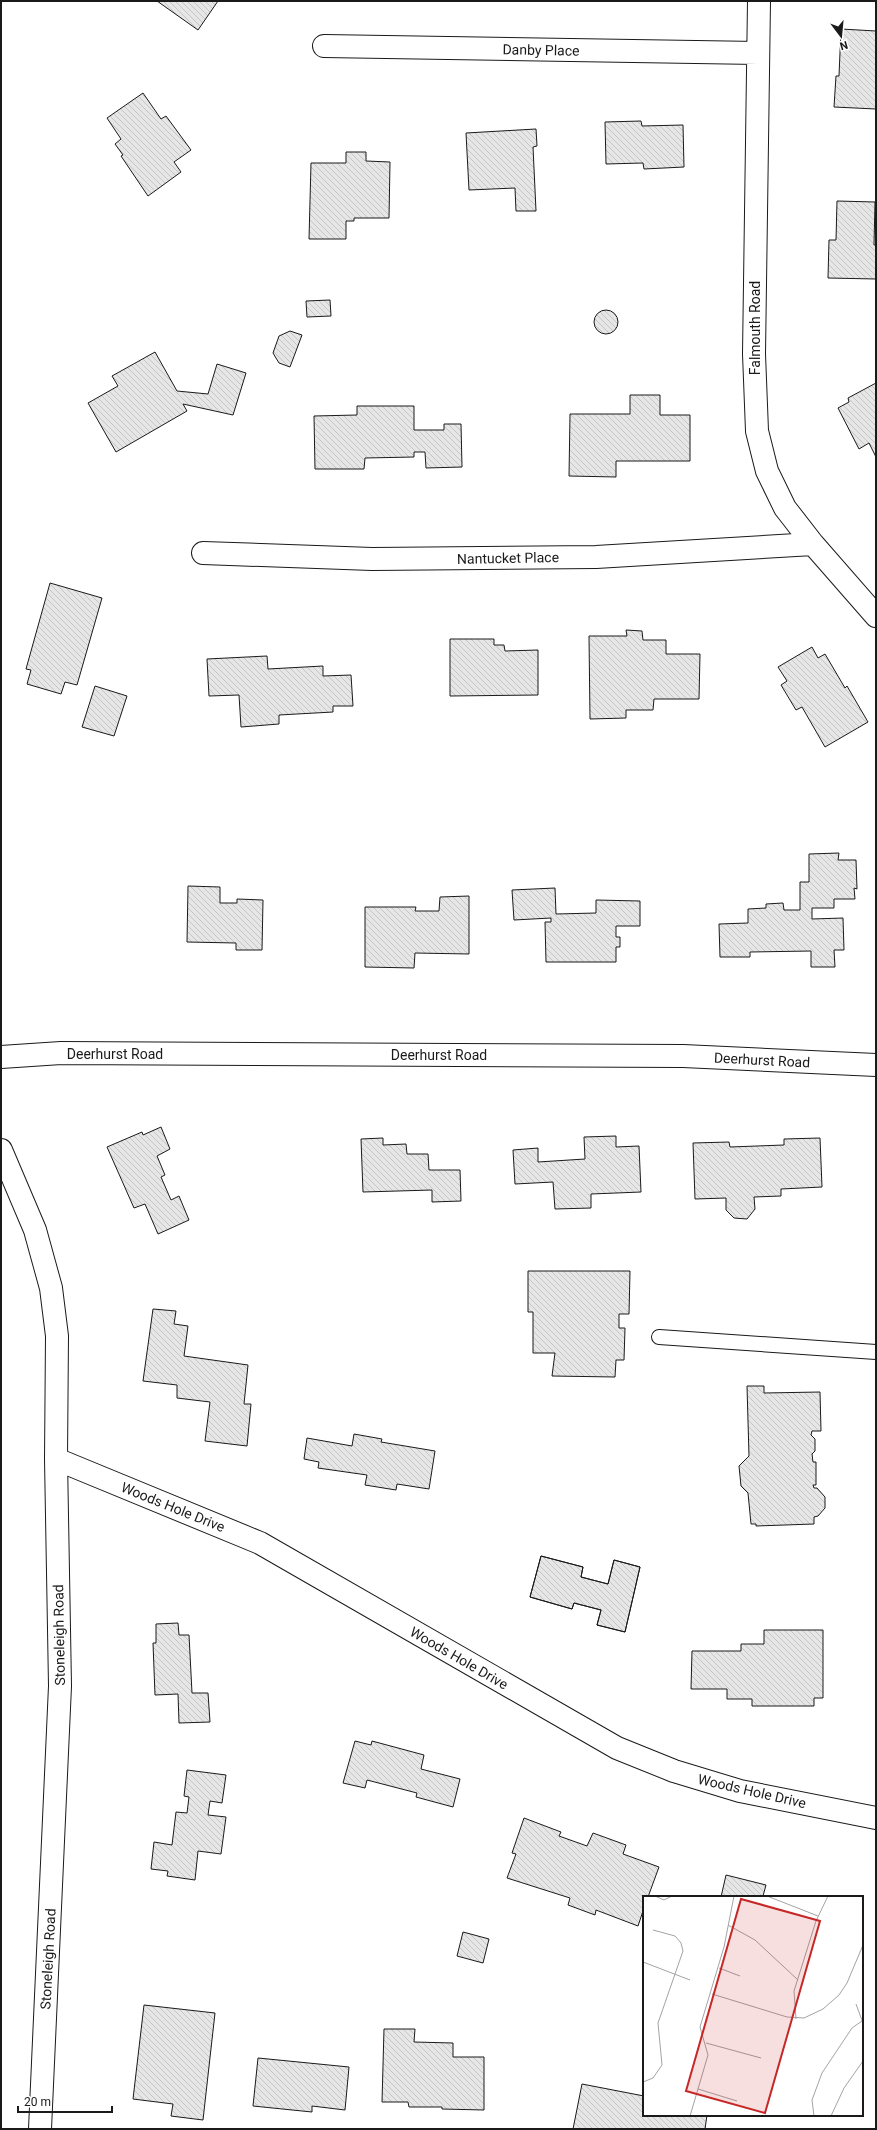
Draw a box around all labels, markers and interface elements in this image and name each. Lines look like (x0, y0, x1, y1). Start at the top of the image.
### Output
north arrow (821, 16, 861, 56)
text: N (838, 38, 849, 53)
street label: Danby Place (502, 41, 580, 59)
street label: Falmouth Road (747, 281, 763, 375)
street label: Nantucket Place (457, 549, 559, 567)
street label: Deerhurst Road (67, 1046, 163, 1062)
street label: Deerhurst Road (391, 1047, 487, 1063)
street label: Deerhurst Road (713, 1049, 811, 1071)
street label: Woods Hole Drive (119, 1479, 227, 1535)
street label: Stoneleigh Road (50, 1584, 68, 1686)
street label: Woods Hole Drive (407, 1623, 511, 1693)
street label: Woods Hole Drive (696, 1771, 808, 1811)
inset map (643, 1896, 863, 2116)
street label: Stoneleigh Road (37, 1908, 59, 2010)
scale bar (18, 2088, 112, 2114)
text: 20 m (24, 2095, 51, 2109)

